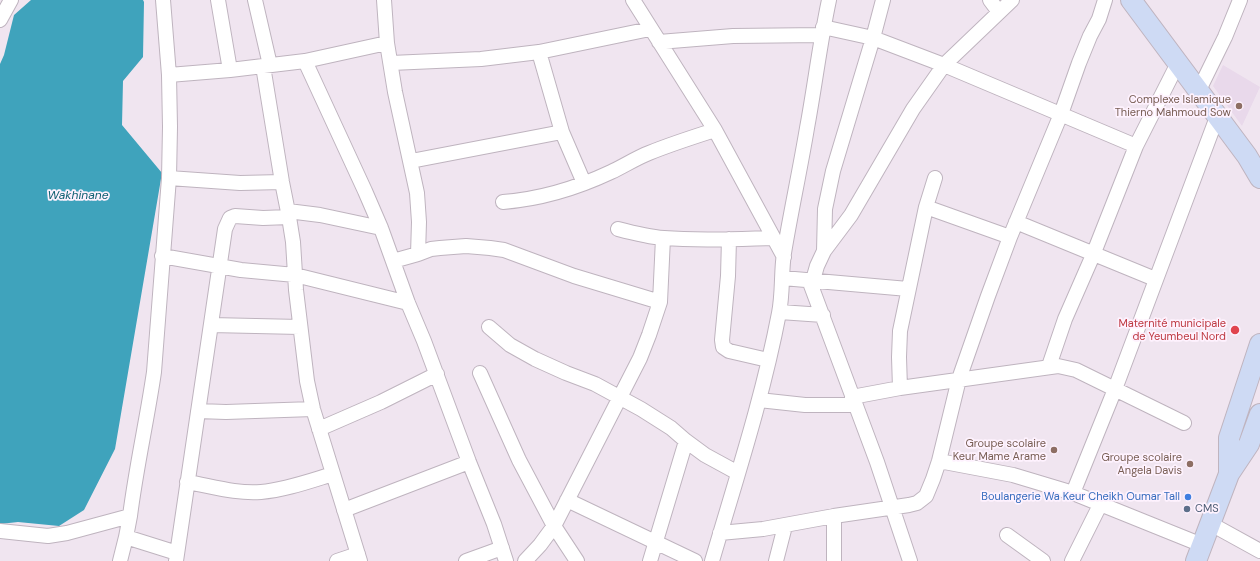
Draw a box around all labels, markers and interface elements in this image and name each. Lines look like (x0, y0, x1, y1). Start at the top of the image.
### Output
place label: Complexe Islamique Thierno Mahmoud Sow (1115, 93, 1231, 119)
marker: Complexe Islamique Thierno Mahmoud Sow (1234, 101, 1244, 111)
water label: Wakhinane (47, 189, 109, 203)
place label: Maternité municipale de Yeumbeul Nord (1119, 317, 1226, 343)
marker: Maternité municipale de Yeumbeul Nord (1229, 324, 1241, 336)
place label: Groupe scolaire Keur Mame Arame (953, 437, 1046, 463)
marker: Groupe scolaire Keur Mame Arame (1049, 445, 1059, 455)
place label: Groupe scolaire Angela Davis (1101, 451, 1182, 477)
marker: Groupe scolaire Angela Davis (1185, 459, 1195, 469)
place label: Boulangerie Wa Keur Cheikh Oumar Tall (981, 490, 1180, 504)
marker: Boulangerie Wa Keur Cheikh Oumar Tall (1183, 492, 1193, 502)
place label: CMS (1195, 502, 1219, 516)
marker: CMS (1182, 504, 1192, 514)

